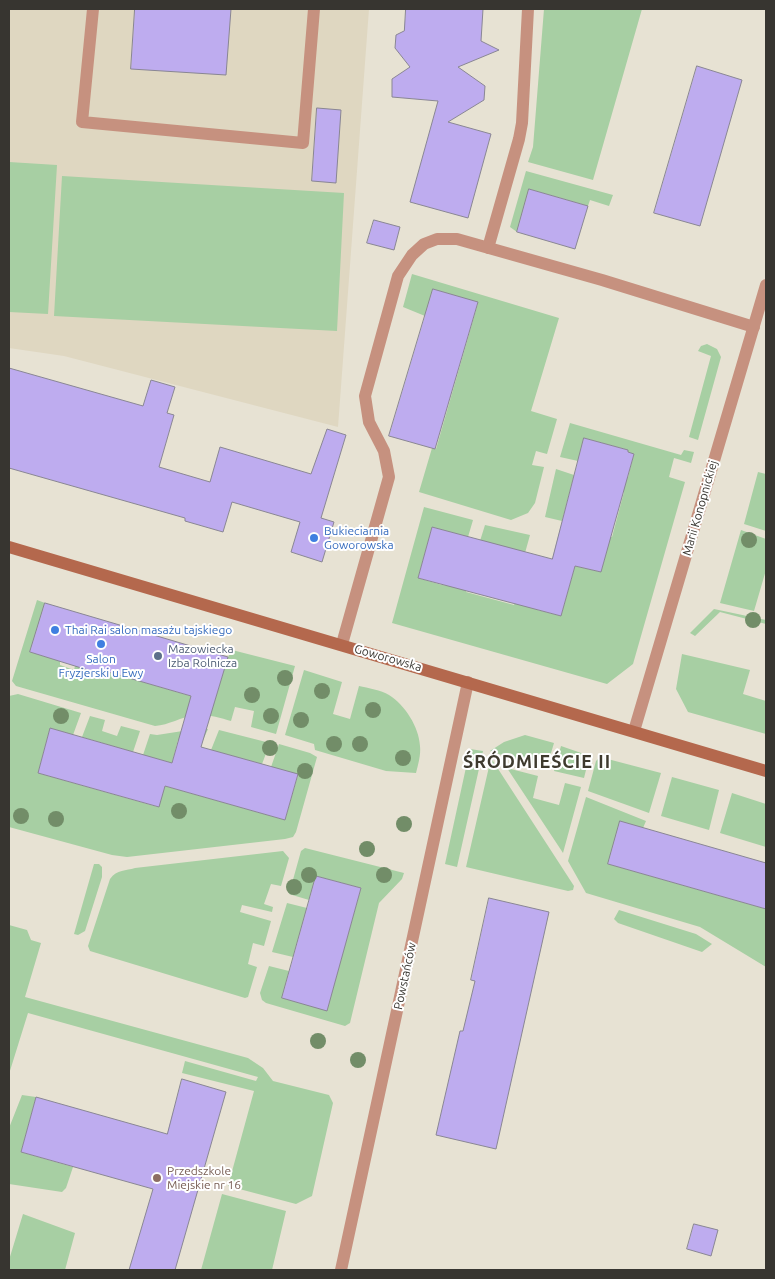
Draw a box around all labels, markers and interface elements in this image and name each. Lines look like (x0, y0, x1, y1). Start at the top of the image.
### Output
street label: Marii Konopnickiej (679, 459, 721, 557)
place label: Bukieciarnia Goworowska (324, 524, 394, 552)
marker: Bukieciarnia Goworowska (308, 532, 320, 544)
place label: Thai Rai salon masażu tajskiego (65, 623, 232, 637)
marker: Thai Rai salon masażu tajskiego (49, 624, 61, 636)
marker: Salon Fryzjerski u Ewy (95, 638, 107, 650)
street label: Goworowska (353, 641, 423, 675)
place label: Mazowiecka Izba Rolnicza (168, 642, 237, 670)
marker: Mazowiecka Izba Rolnicza (152, 650, 164, 662)
place label: Salon Fryzjerski u Ewy (59, 652, 143, 680)
district label: ŚRÓDMIEŚCIE II (461, 751, 613, 773)
street label: Powstańców (391, 941, 419, 1011)
place label: Przedszkole Miejskie nr 16 (167, 1164, 241, 1192)
marker: Przedszkole Miejskie nr 16 (151, 1172, 163, 1184)

